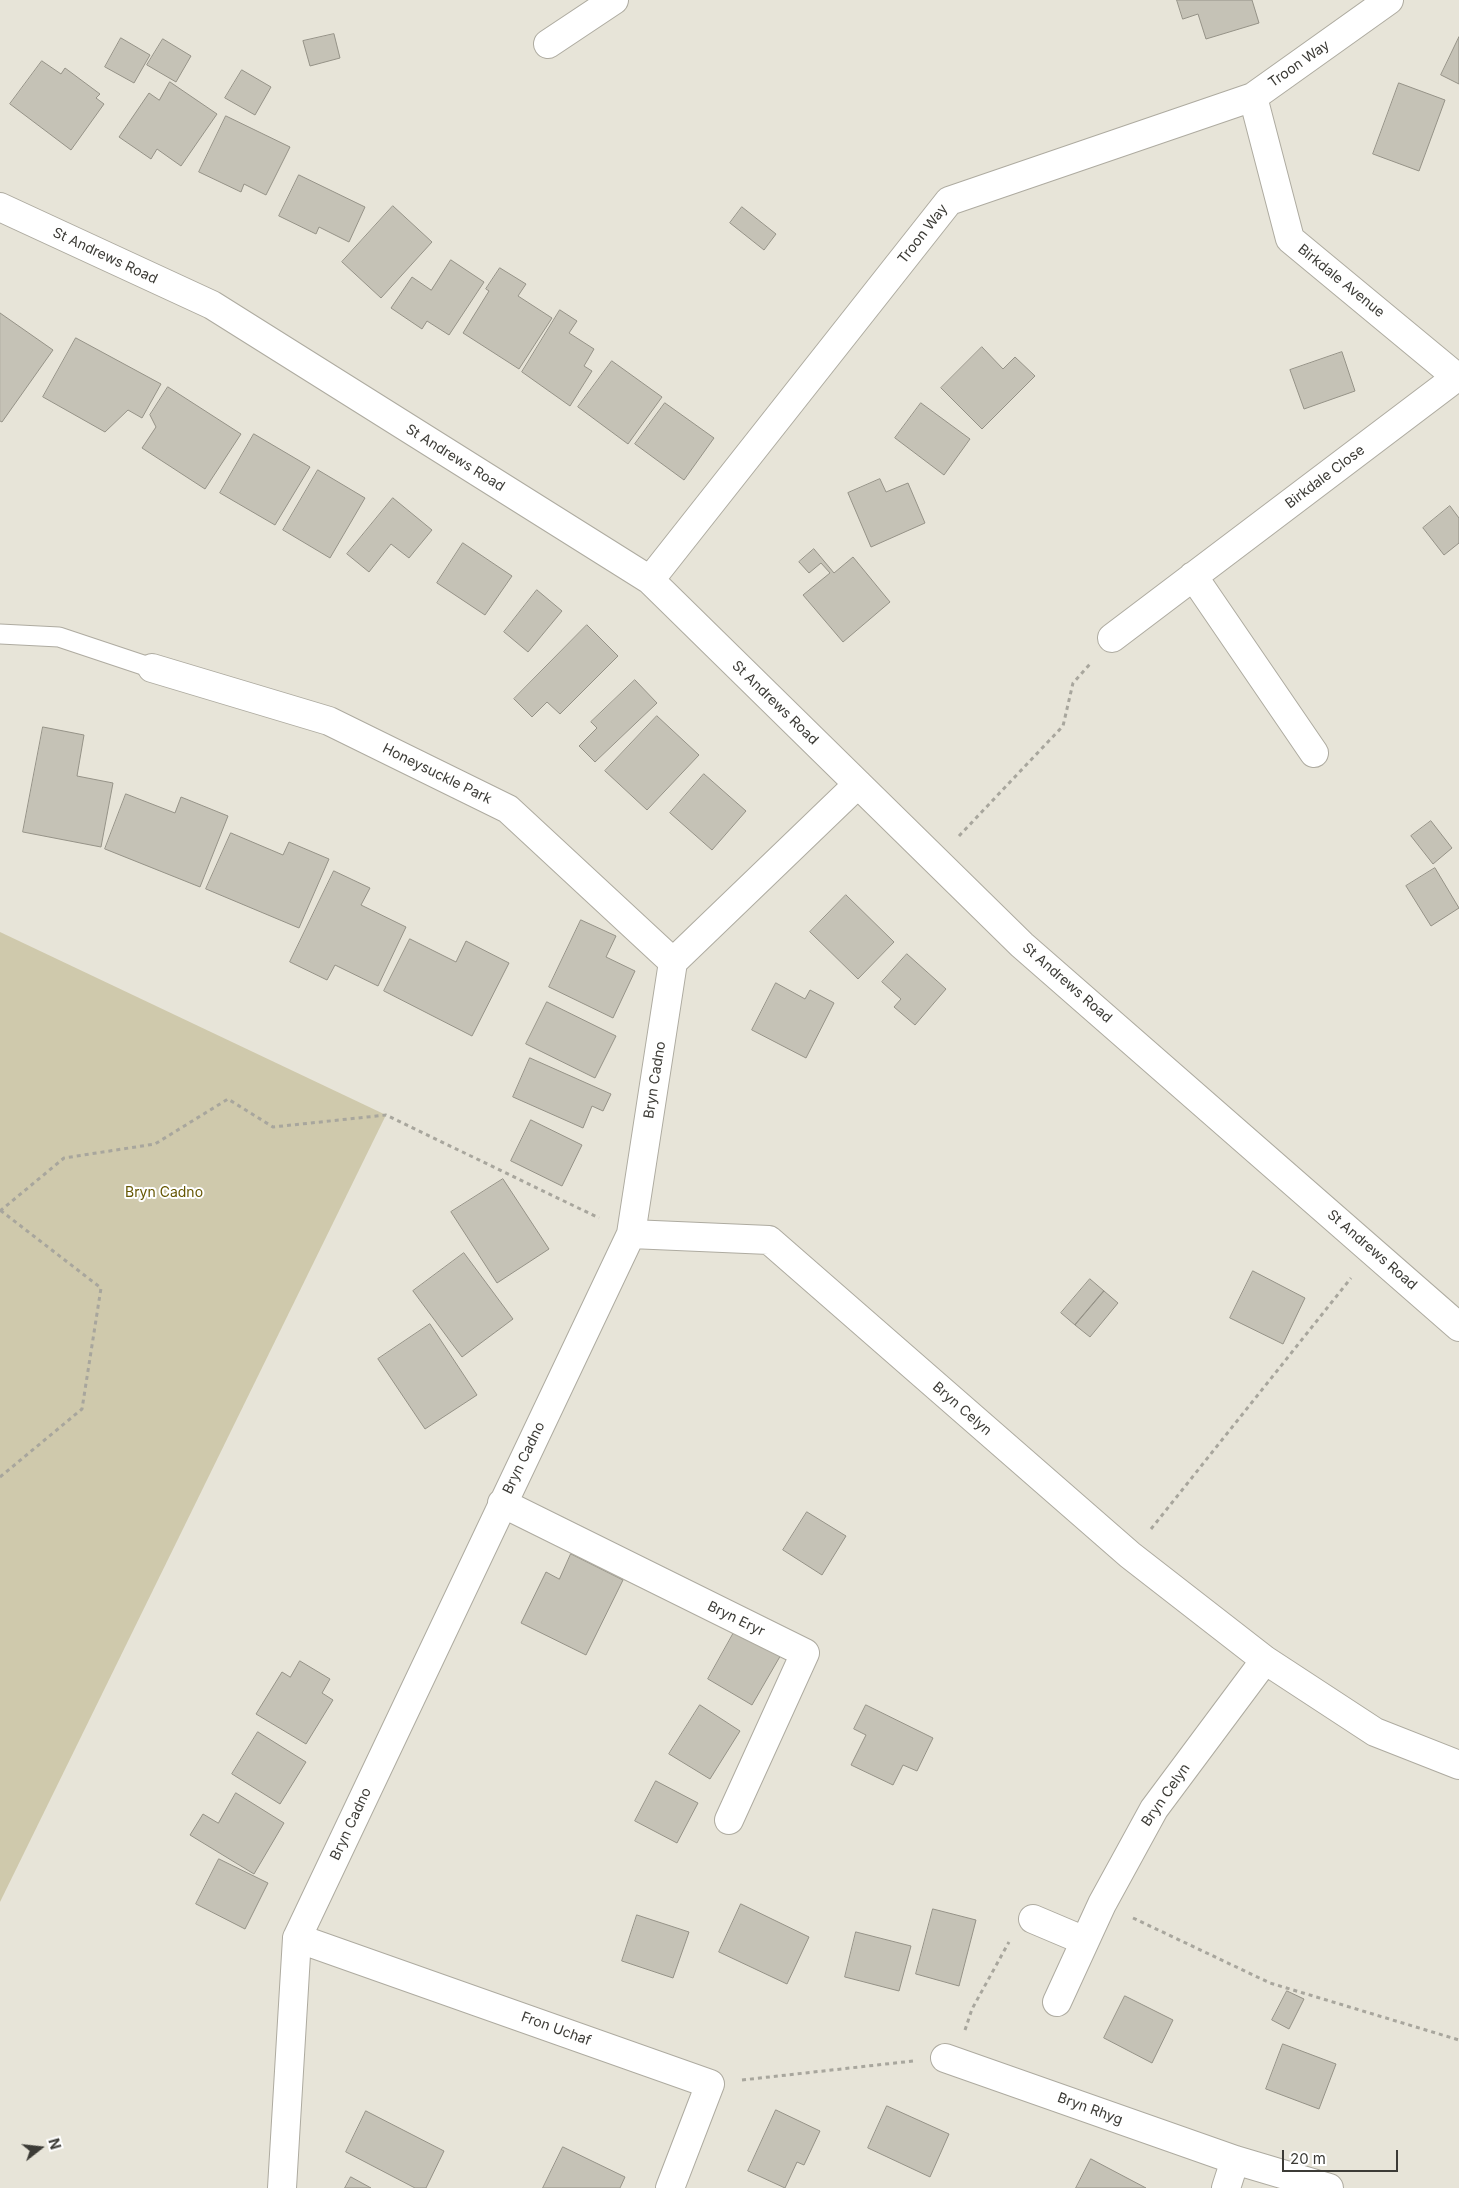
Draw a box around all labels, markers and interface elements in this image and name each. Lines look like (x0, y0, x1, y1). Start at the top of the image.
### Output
street label: Troon Way (1265, 37, 1333, 91)
street label: Troon Way (895, 201, 951, 267)
street label: St Andrews Road (50, 224, 160, 288)
street label: Birkdale Avenue (1294, 241, 1388, 321)
street label: St Andrews Road (402, 421, 508, 495)
street label: Birkdale Close (1282, 442, 1368, 512)
street label: St Andrews Road (728, 658, 822, 748)
street label: Honeysuckle Park (380, 740, 494, 808)
street label: St Andrews Road (1019, 939, 1115, 1027)
street label: Bryn Cadno (641, 1040, 669, 1120)
park label: Bryn Cadno (125, 1185, 203, 1201)
street label: St Andrews Road (1324, 1206, 1420, 1294)
street label: Bryn Celyn (929, 1379, 995, 1439)
street label: Bryn Cadno (499, 1419, 549, 1497)
street label: Bryn Eryr (705, 1598, 767, 1640)
street label: Bryn Celyn (1138, 1760, 1194, 1830)
street label: Bryn Cadno (327, 1785, 375, 1863)
street label: Fron Uchaf (519, 2009, 593, 2049)
street label: Bryn Rhyg (1055, 2089, 1125, 2129)
north arrow (15, 2123, 65, 2173)
text: N (45, 2136, 65, 2151)
scale bar (1284, 2140, 1400, 2172)
text: 20 m (1290, 2149, 1326, 2168)

